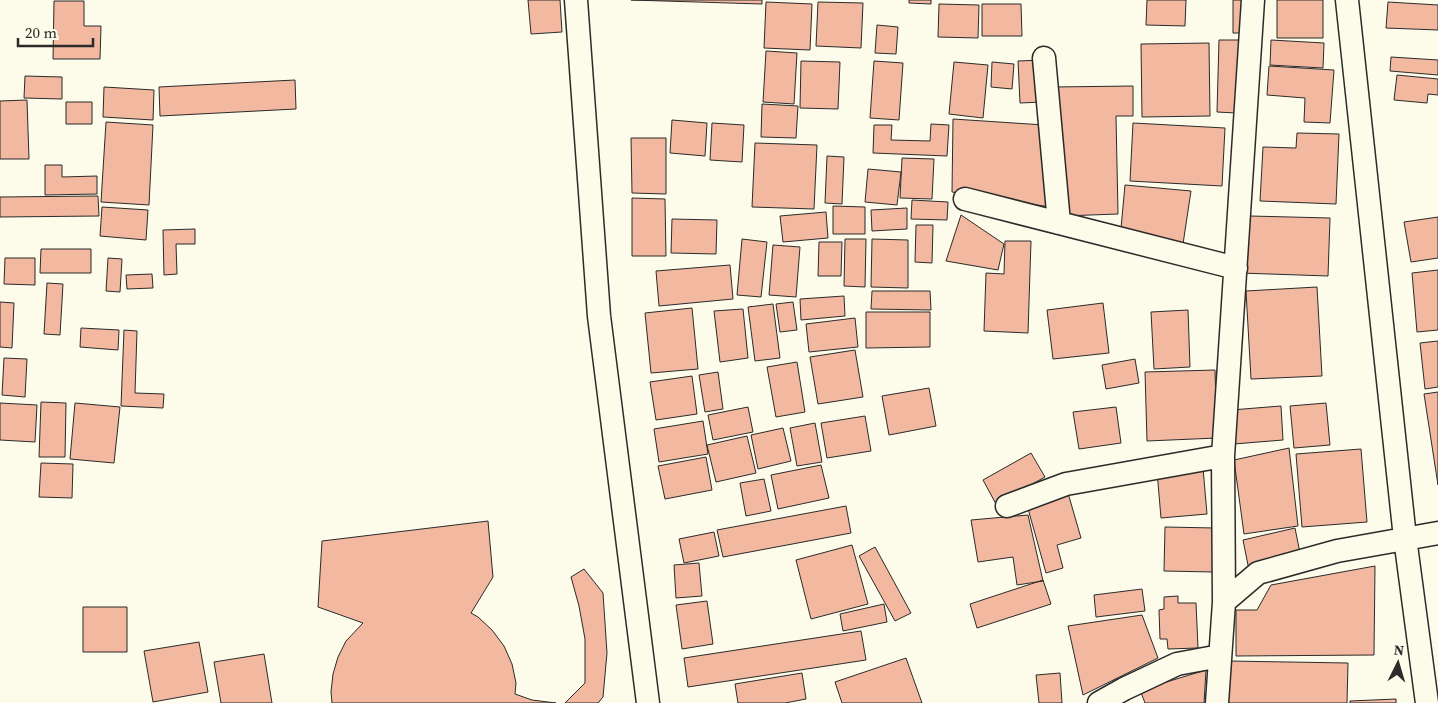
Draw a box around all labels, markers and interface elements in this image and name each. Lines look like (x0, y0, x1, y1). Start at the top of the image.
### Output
scale bar (18, 15, 92, 47)
text: 20 m (25, 22, 57, 43)
north arrow (1373, 638, 1423, 688)
text: N (1393, 640, 1405, 660)

